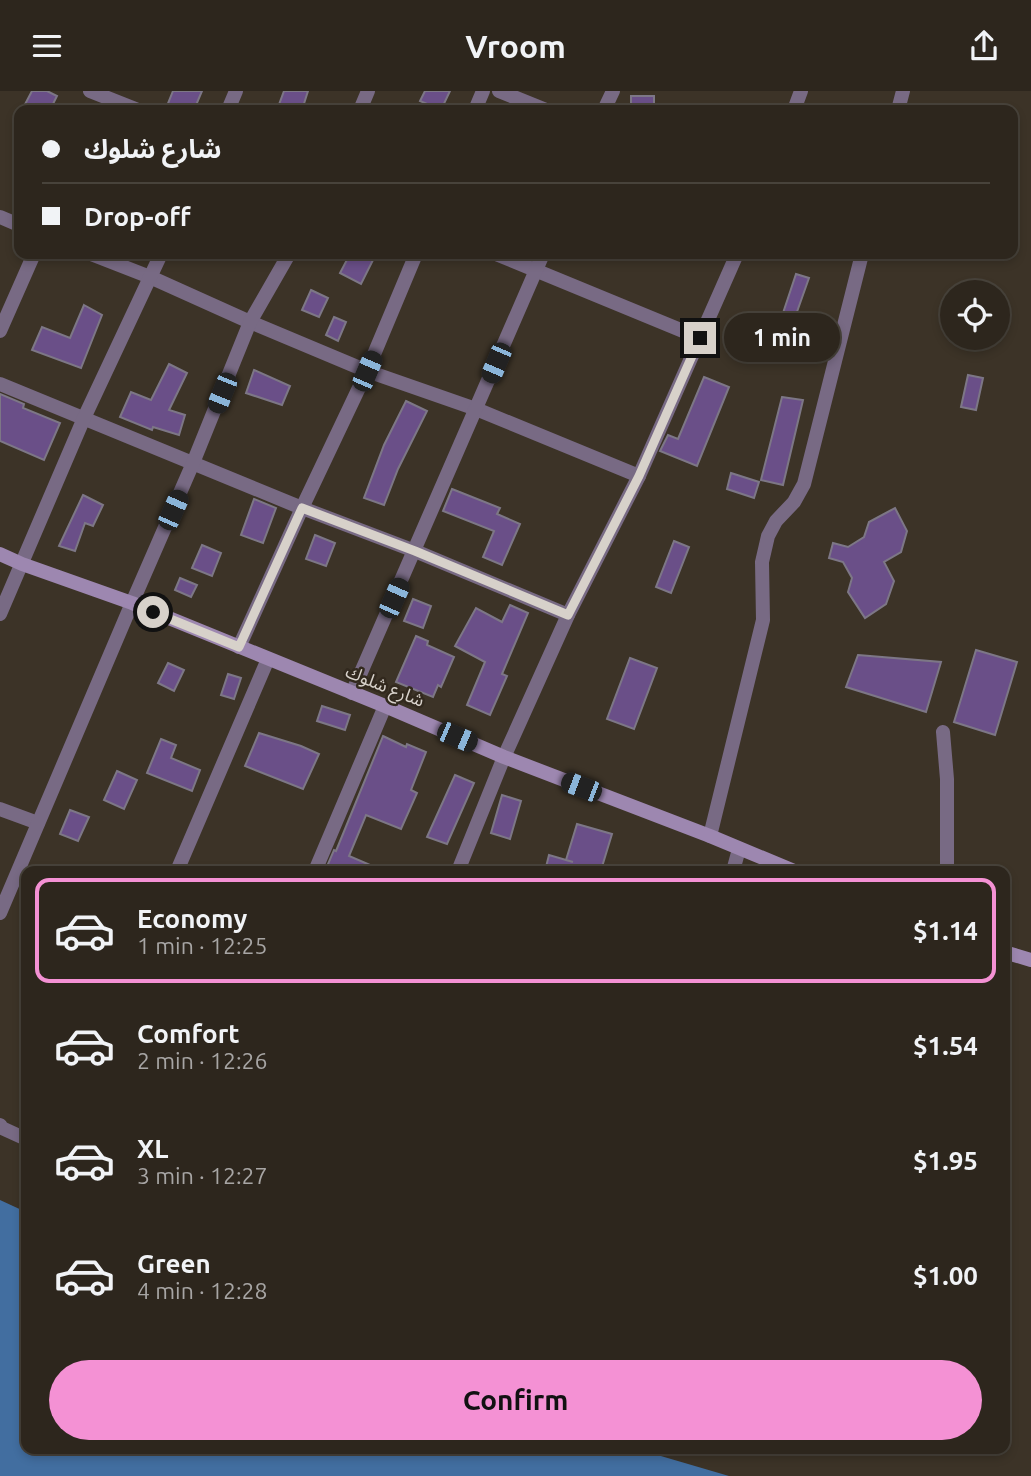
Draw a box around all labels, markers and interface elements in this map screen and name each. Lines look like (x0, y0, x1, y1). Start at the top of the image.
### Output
icon: menu (28, 27, 66, 65)
icon: share (965, 27, 1003, 65)
text: Vroom (465, 28, 566, 64)
text: شارع شلوك (84, 134, 221, 163)
text: Drop-off (84, 202, 191, 231)
map controls (940, 280, 1010, 350)
button: locate (940, 280, 1010, 350)
callout: 1 min (724, 313, 840, 363)
route end (684, 322, 716, 354)
text: 1 min (753, 325, 811, 350)
car (479, 340, 514, 386)
car (350, 348, 385, 394)
car (205, 370, 240, 416)
car (155, 487, 192, 533)
car (376, 575, 413, 621)
route start (137, 596, 169, 628)
street label: شارع شلوك (341, 660, 428, 715)
car (434, 719, 481, 755)
car (558, 770, 605, 804)
icon: car (53, 899, 116, 962)
text: Economy (137, 904, 247, 933)
text: $1.14 (913, 916, 978, 945)
text: 1 min · 12:25 (137, 933, 268, 958)
icon: car (53, 1014, 116, 1077)
text: Comfort (137, 1019, 240, 1048)
text: $1.54 (913, 1031, 978, 1060)
text: 2 min · 12:26 (137, 1048, 268, 1073)
icon: car (53, 1129, 116, 1192)
text: XL (137, 1134, 168, 1163)
text: $1.95 (913, 1146, 978, 1175)
text: 3 min · 12:27 (137, 1163, 268, 1188)
icon: car (53, 1244, 116, 1307)
text: Green (137, 1249, 211, 1278)
text: $1.00 (913, 1261, 978, 1290)
text: 4 min · 12:28 (137, 1278, 268, 1303)
button: Confirm (49, 1360, 982, 1440)

